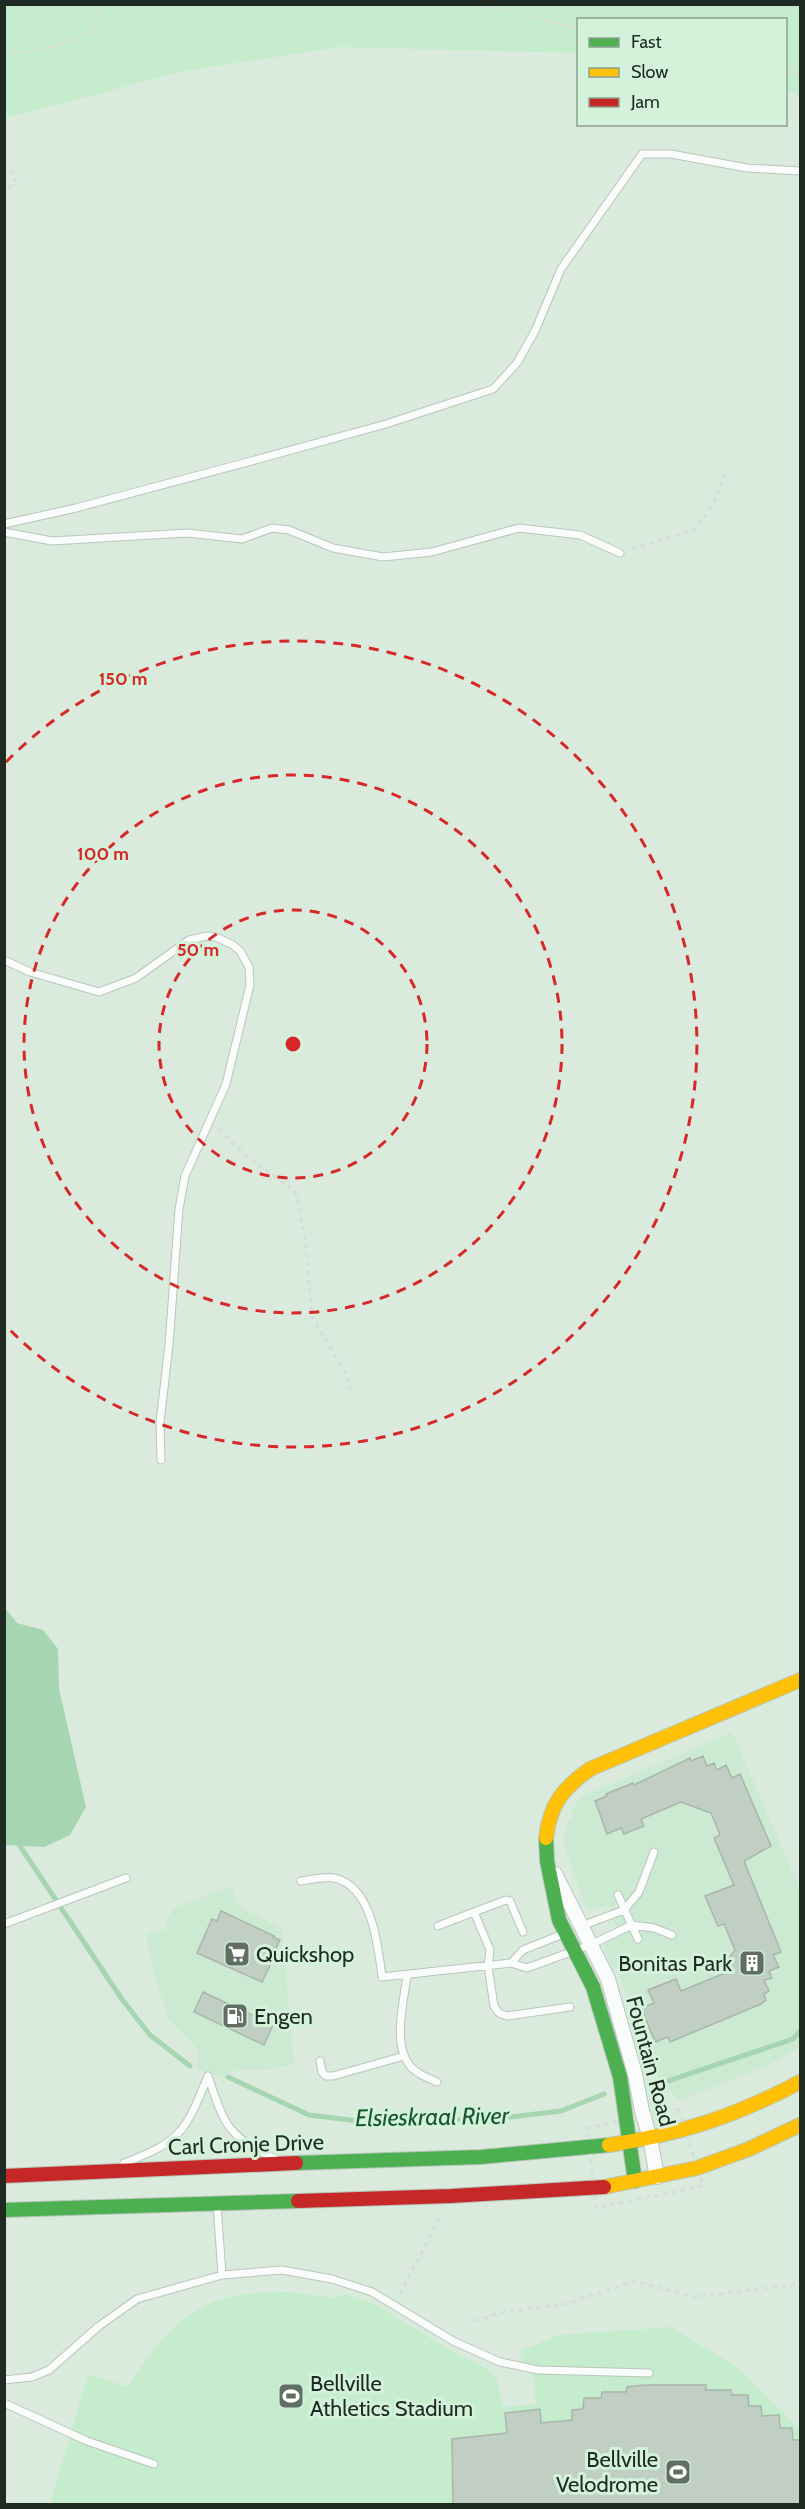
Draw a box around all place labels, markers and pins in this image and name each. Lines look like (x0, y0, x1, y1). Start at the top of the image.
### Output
centre of rings (283, 1034, 303, 1054)
supermarket icon: Quickshop (222, 1939, 252, 1969)
place label: Quickshop (256, 1941, 354, 1968)
building icon: Bonitas Park (737, 1948, 767, 1978)
place label: Bonitas Park (618, 1950, 732, 1977)
fuel station icon: Engen (220, 2001, 250, 2031)
place label: Engen (254, 2003, 313, 2030)
place label: Bellville Athletics Stadium (310, 2370, 473, 2422)
sports icon: Bellville Athletics Stadium (276, 2381, 306, 2411)
place label: Bellville Velodrome (556, 2446, 658, 2498)
sports icon: Bellville Velodrome (663, 2457, 693, 2487)

